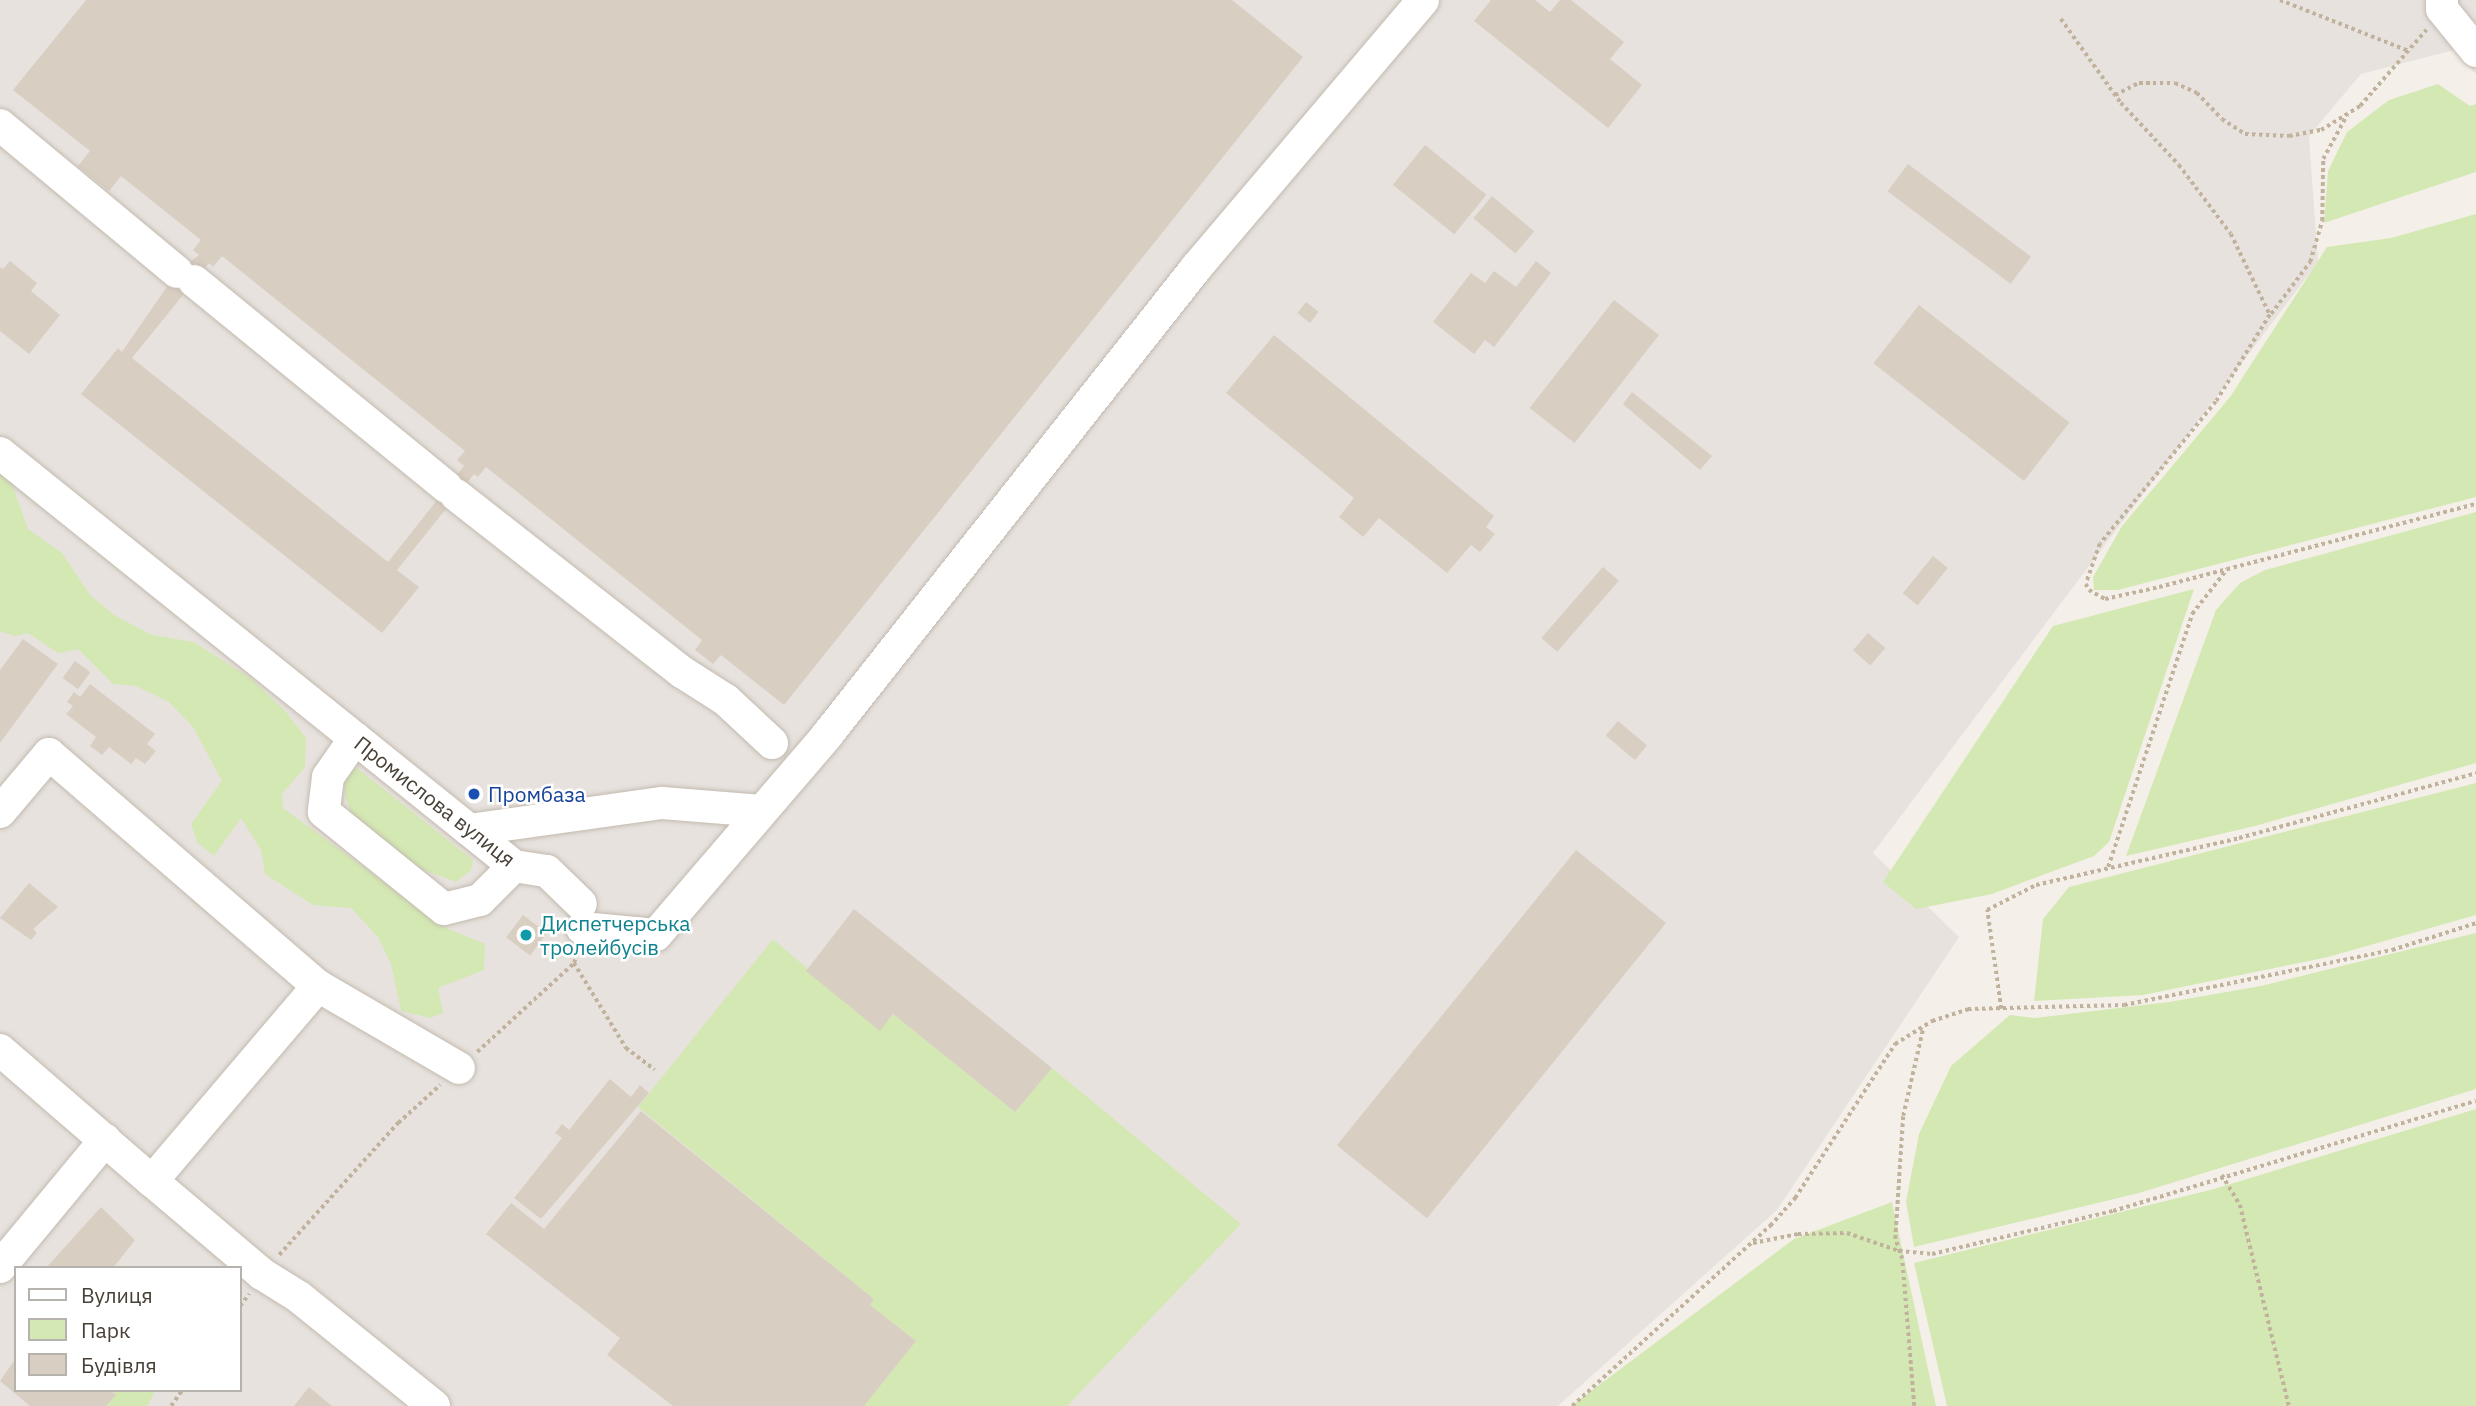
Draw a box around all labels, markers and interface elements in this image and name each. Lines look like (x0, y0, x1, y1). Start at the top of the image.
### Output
street label: Промислова вулиця (350, 730, 520, 872)
place label: Промбаза (488, 781, 586, 807)
marker: Промбаза (466, 786, 482, 802)
place label: Диспетчерська тролейбусів (540, 910, 691, 960)
marker: Диспетчерська тролейбусів (518, 927, 534, 943)
legend (14, 1266, 242, 1392)
text: Вулиця (81, 1281, 153, 1309)
text: Парк (81, 1316, 131, 1344)
text: Будівля (81, 1351, 157, 1379)

